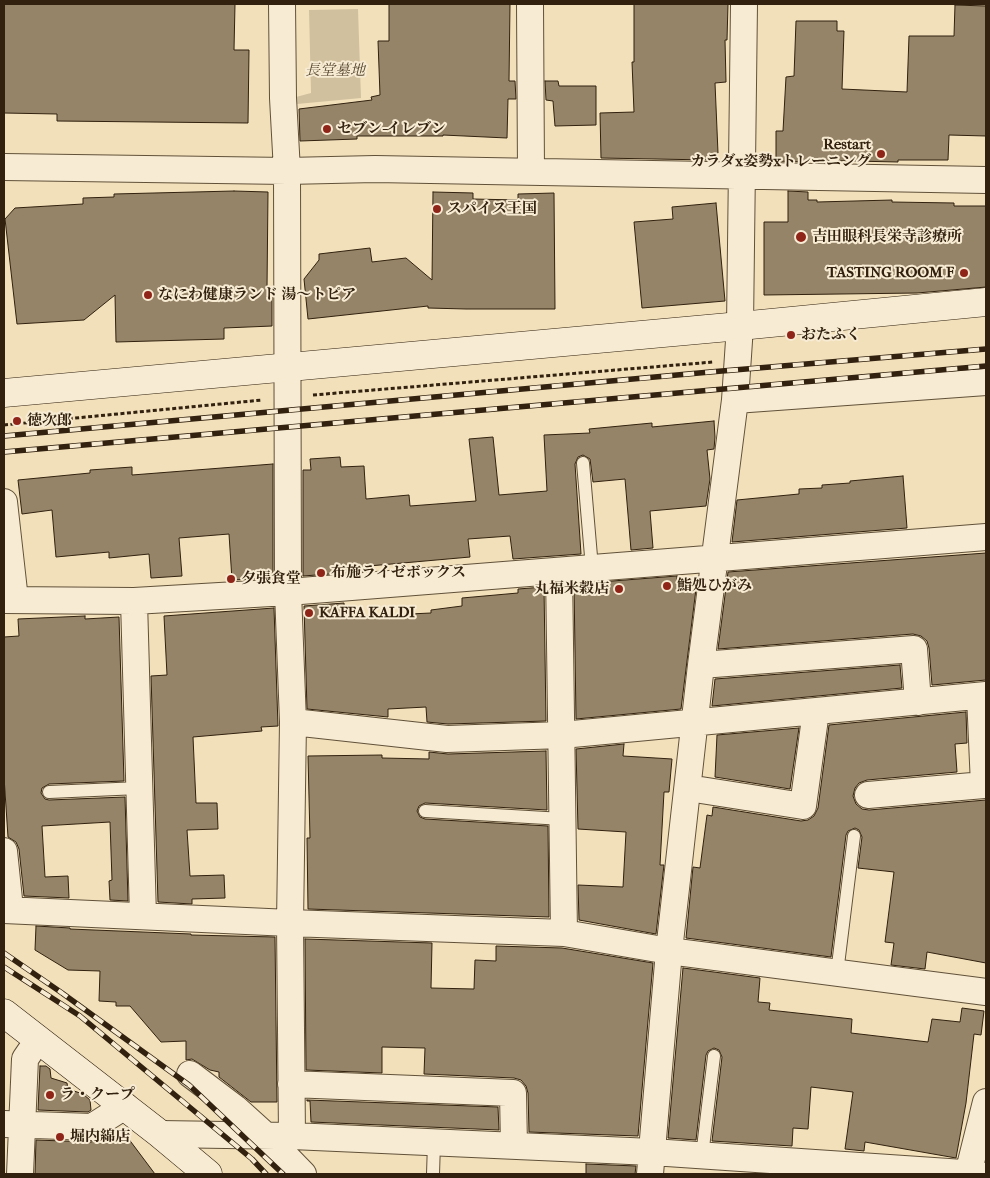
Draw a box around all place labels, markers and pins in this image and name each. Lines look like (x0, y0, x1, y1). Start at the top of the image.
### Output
place label: セブン-イレブン (337, 120, 446, 138)
marker: セブン-イレブン (321, 123, 333, 135)
place label: Restart カラダx姿勢xトレーニング (690, 136, 871, 171)
marker: Restart カラダx姿勢xトレーニング (875, 148, 887, 160)
place label: スパイス王国 (447, 200, 537, 218)
marker: スパイス王国 (431, 203, 443, 215)
place label: 吉田眼科長栄寺診療所 (812, 228, 962, 246)
marker: 吉田眼科長栄寺診療所 (794, 230, 808, 244)
place label: TASTING ROOM F (827, 264, 954, 282)
marker: TASTING ROOM F (958, 267, 970, 279)
place label: なにわ健康ランド 湯～トピア (158, 286, 356, 304)
marker: なにわ健康ランド 湯～トピア (142, 289, 154, 301)
place label: おたふく (801, 326, 861, 344)
marker: おたふく (785, 329, 797, 341)
place label: 徳次郎 (27, 412, 72, 430)
marker: 徳次郎 (11, 415, 23, 427)
place label: 布施ライゼボックス (331, 564, 466, 582)
marker: 布施ライゼボックス (315, 567, 327, 579)
place label: 夕張食堂 (241, 570, 301, 588)
marker: 夕張食堂 (225, 573, 237, 585)
place label: 鮨処ひがみ (677, 577, 752, 595)
place label: 丸福米穀店 (534, 580, 609, 598)
marker: 鮨処ひがみ (661, 580, 673, 592)
marker: 丸福米穀店 (613, 583, 625, 595)
place label: KAFFA KALDI (319, 604, 415, 622)
marker: KAFFA KALDI (303, 607, 315, 619)
place label: ラ・クープ (60, 1086, 135, 1104)
marker: ラ・クープ (44, 1089, 56, 1101)
place label: 堀内綿店 (70, 1128, 130, 1146)
marker: 堀内綿店 (54, 1131, 66, 1143)

